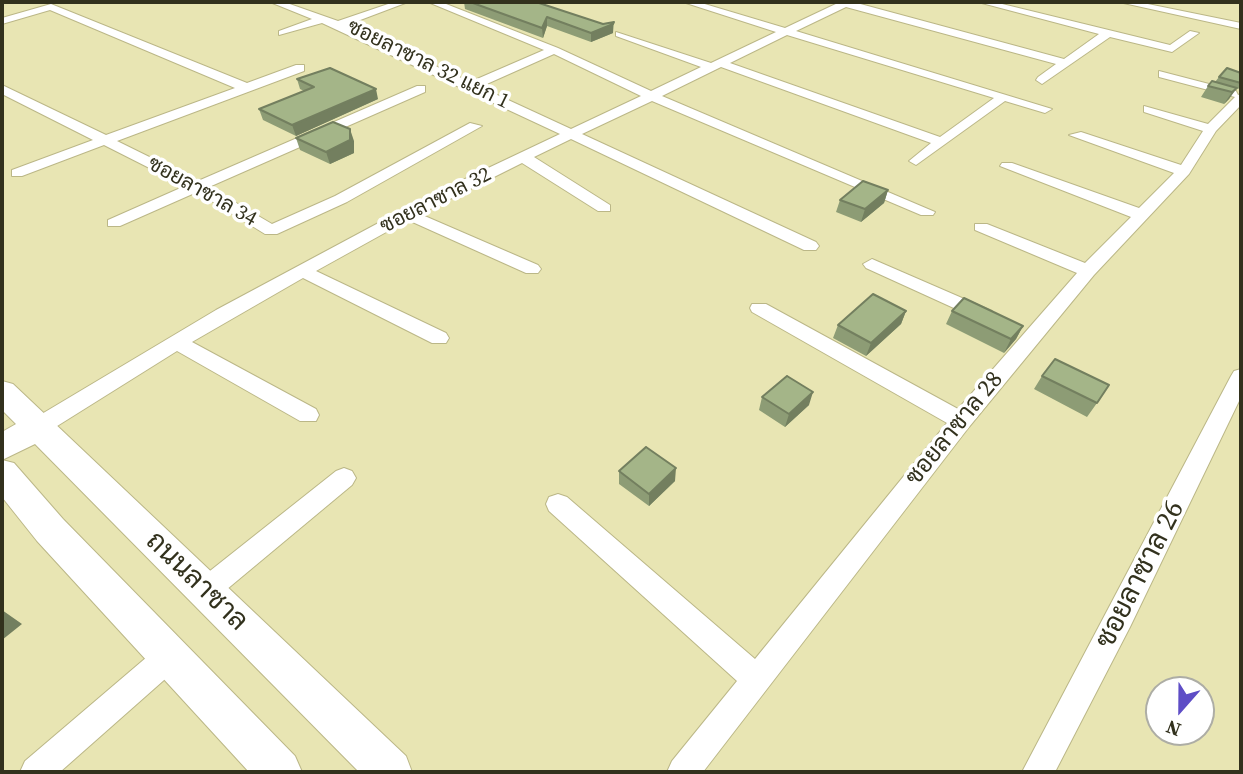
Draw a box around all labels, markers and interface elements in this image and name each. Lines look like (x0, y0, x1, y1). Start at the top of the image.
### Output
street label: ซอยลาซาล 32 แยก 1 (343, 15, 513, 115)
street label: ซอยลาซาล 34 (143, 152, 261, 232)
street label: ซอยลาซาล 32 (376, 162, 496, 240)
street label: ซอยลาซาล 28 (900, 366, 1010, 492)
street label: ซอยลาซาล 26 (1089, 496, 1193, 654)
street label: ถนนลาซาล (138, 525, 254, 639)
north arrow (1145, 676, 1215, 746)
text: N (1162, 714, 1184, 743)

